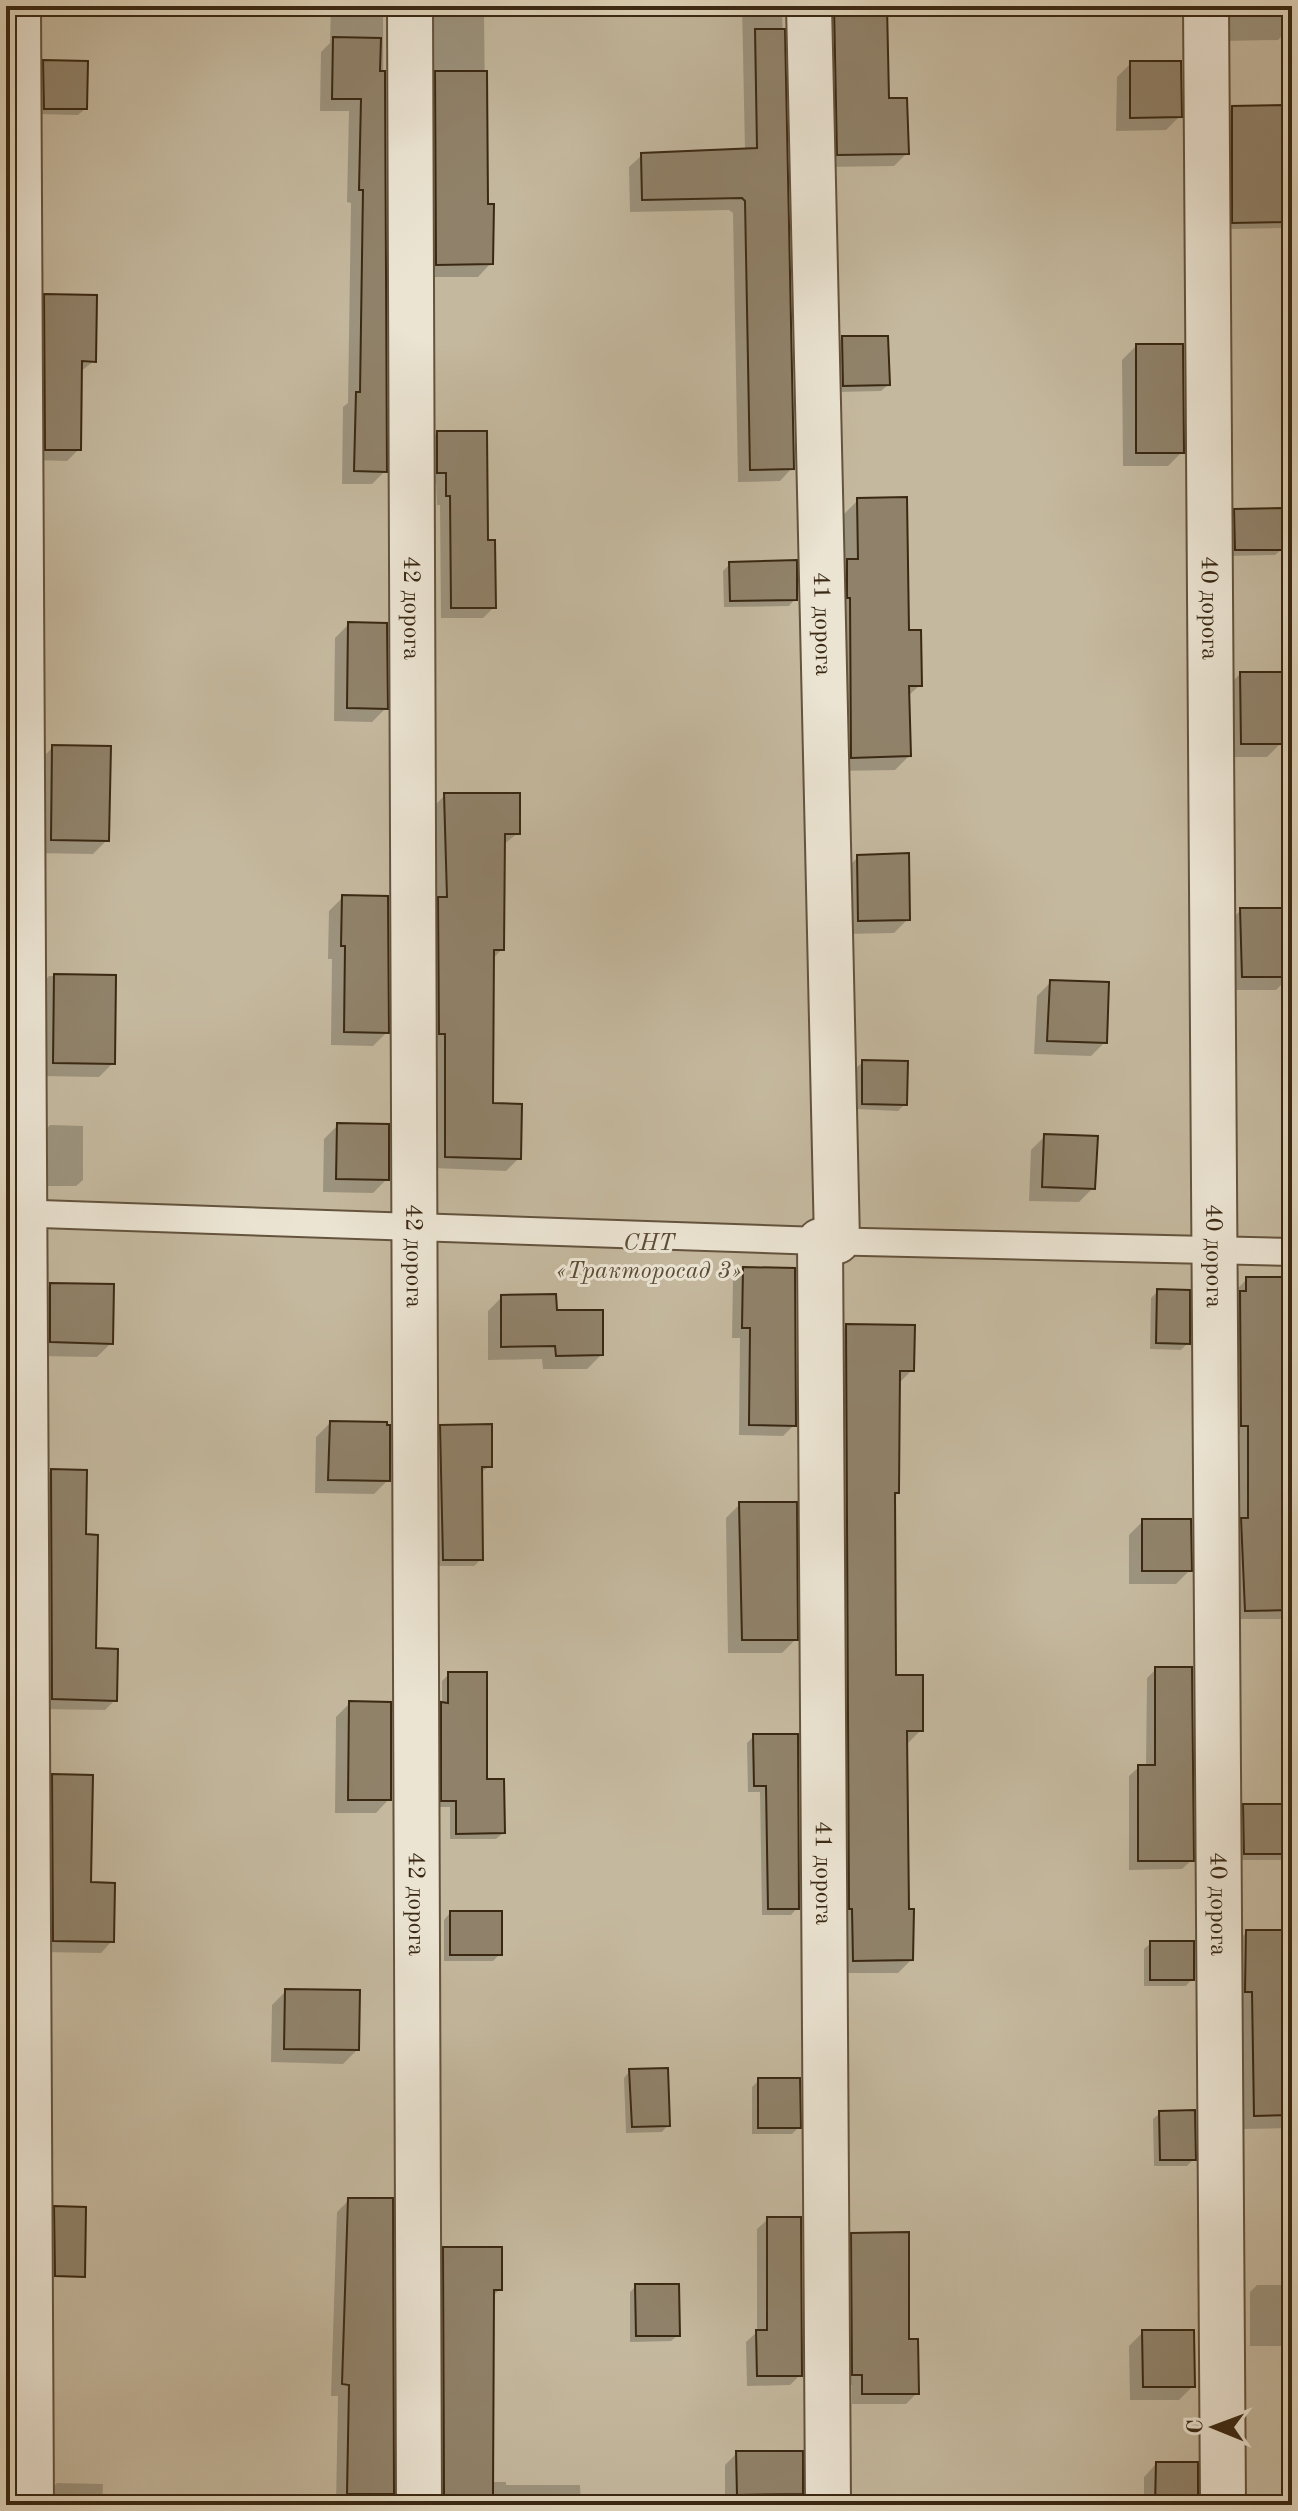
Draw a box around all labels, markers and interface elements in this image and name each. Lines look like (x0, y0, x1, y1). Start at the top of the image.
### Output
street label: 42 дорога (398, 556, 422, 660)
street label: 40 дорога (1196, 556, 1220, 660)
street label: 41 дорога (808, 572, 834, 676)
street label: 42 дорога (400, 1204, 425, 1308)
street label: 40 дорога (1200, 1204, 1225, 1308)
park label: СНТ «Тракторосад 3» (556, 1232, 742, 1284)
street label: 41 дорога (810, 1821, 834, 1925)
street label: 42 дорога (403, 1852, 427, 1956)
street label: 40 дорога (1205, 1852, 1229, 1956)
north arrow (1174, 2387, 1254, 2467)
text: С (1185, 2419, 1207, 2434)

